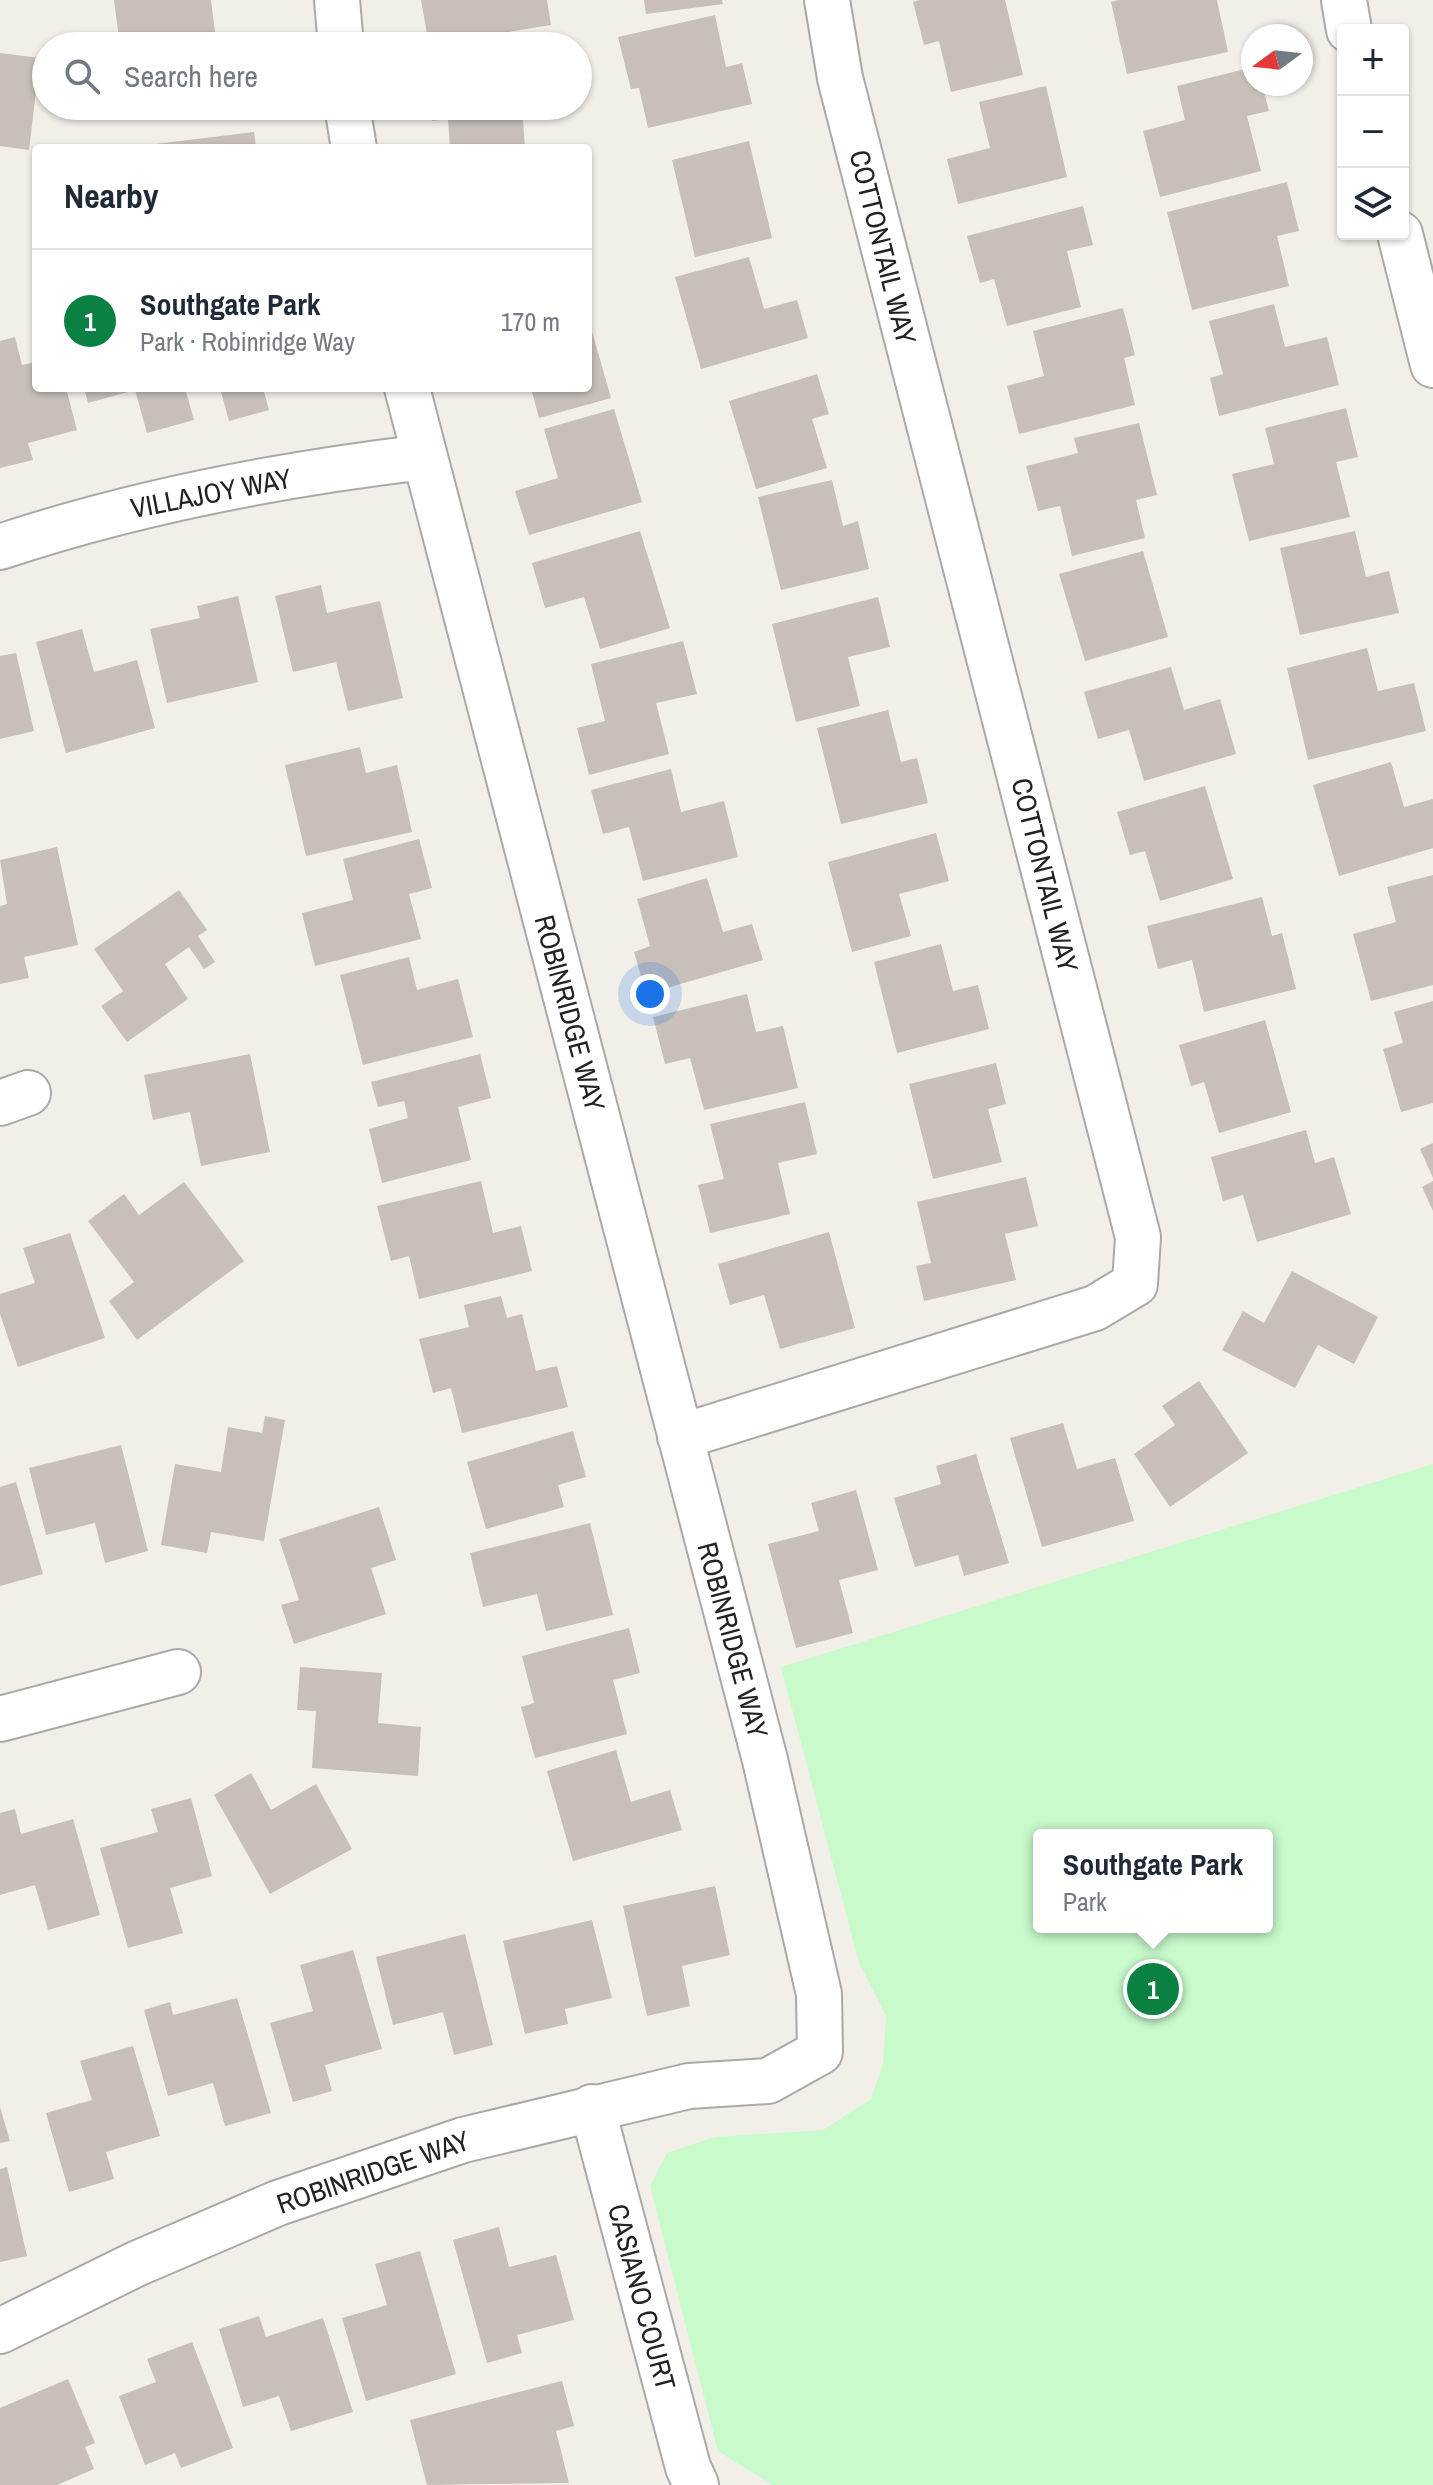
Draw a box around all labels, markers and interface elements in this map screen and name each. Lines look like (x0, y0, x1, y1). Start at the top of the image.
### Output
north arrow (1241, 24, 1313, 96)
map controls (1337, 24, 1409, 240)
button: + (1337, 24, 1409, 96)
search box (32, 32, 592, 120)
icon: search (60, 54, 104, 98)
text: Search here (124, 56, 258, 96)
button: − (1337, 96, 1409, 168)
street label: COTTONTAIL WAY (841, 146, 926, 349)
button: layers (1337, 168, 1409, 240)
text: Nearby (64, 173, 159, 219)
text: Southgate Park (140, 284, 320, 324)
text: 1 (84, 304, 96, 339)
text: 170 m (501, 304, 560, 339)
text: Park · Robinridge Way (140, 324, 355, 359)
street label: VILLAJOY WAY (127, 459, 295, 527)
street label: COTTONTAIL WAY (1003, 774, 1088, 977)
street label: ROBINRIDGE WAY (526, 911, 615, 1116)
your location (630, 974, 670, 1014)
street label: ROBINRIDGE WAY (689, 1538, 778, 1743)
popup (1033, 1829, 1273, 1933)
text: Southgate Park (1063, 1844, 1243, 1884)
text: Park (1063, 1884, 1107, 1919)
pin: 1 (1127, 1959, 1179, 2019)
street label: ROBINRIDGE WAY (272, 2121, 475, 2223)
street label: CASIANO COURT (599, 2200, 685, 2394)

